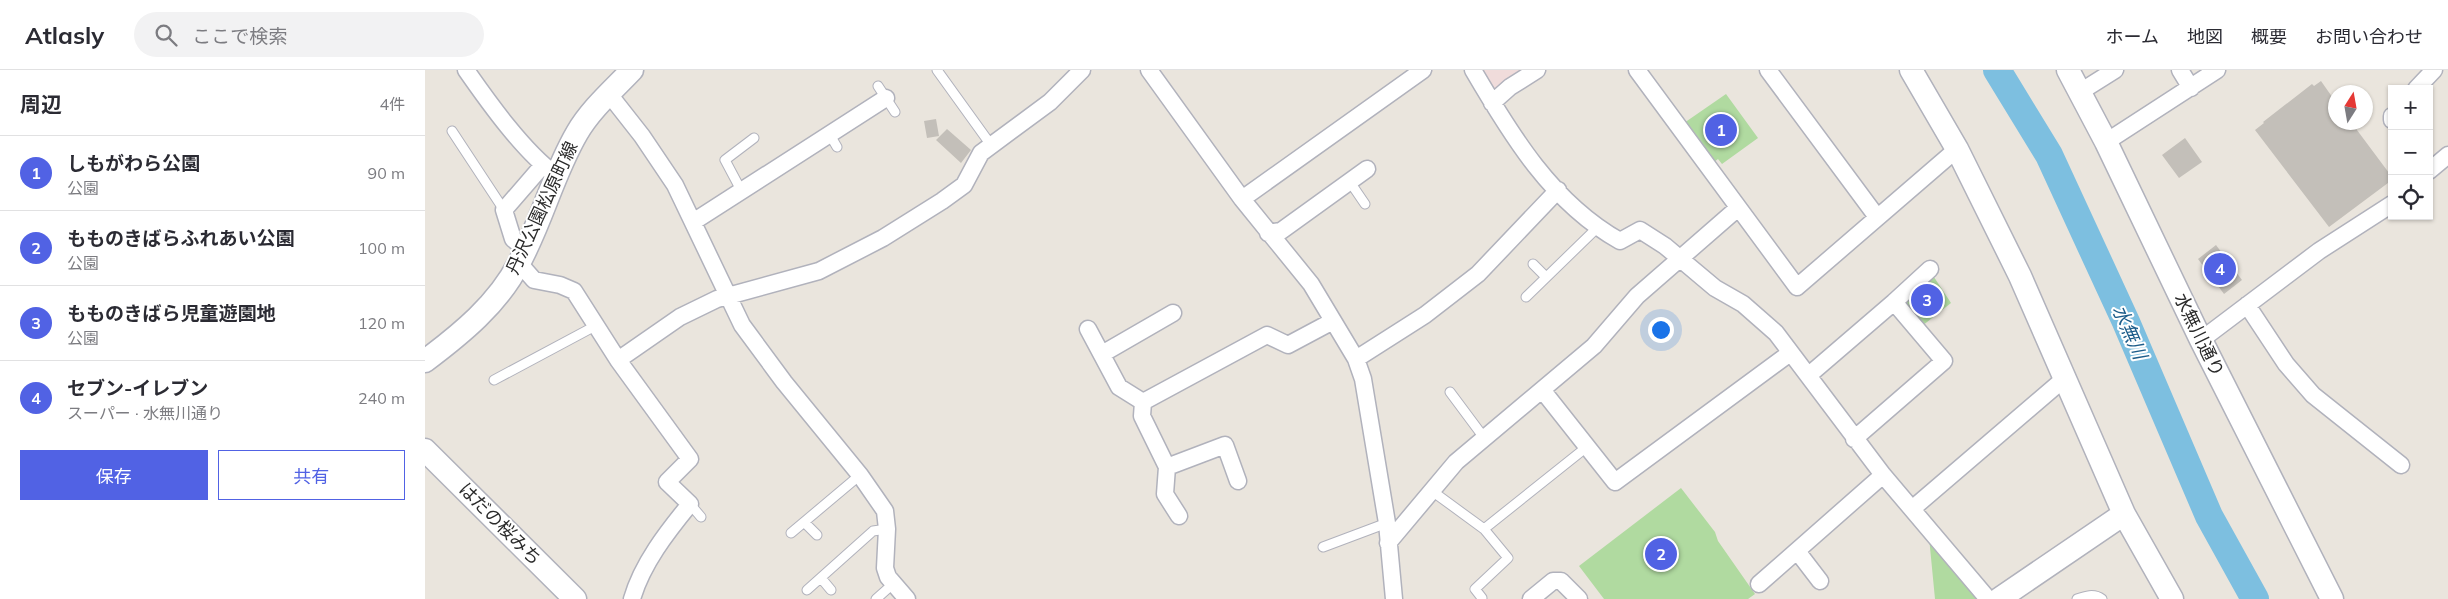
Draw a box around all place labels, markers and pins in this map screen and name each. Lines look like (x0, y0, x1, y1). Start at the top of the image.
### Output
pin: 1 (1705, 111, 1737, 149)
pin: 4 (2204, 250, 2236, 288)
pin: 3 (1911, 281, 1943, 319)
pin: 2 (1645, 535, 1677, 573)

